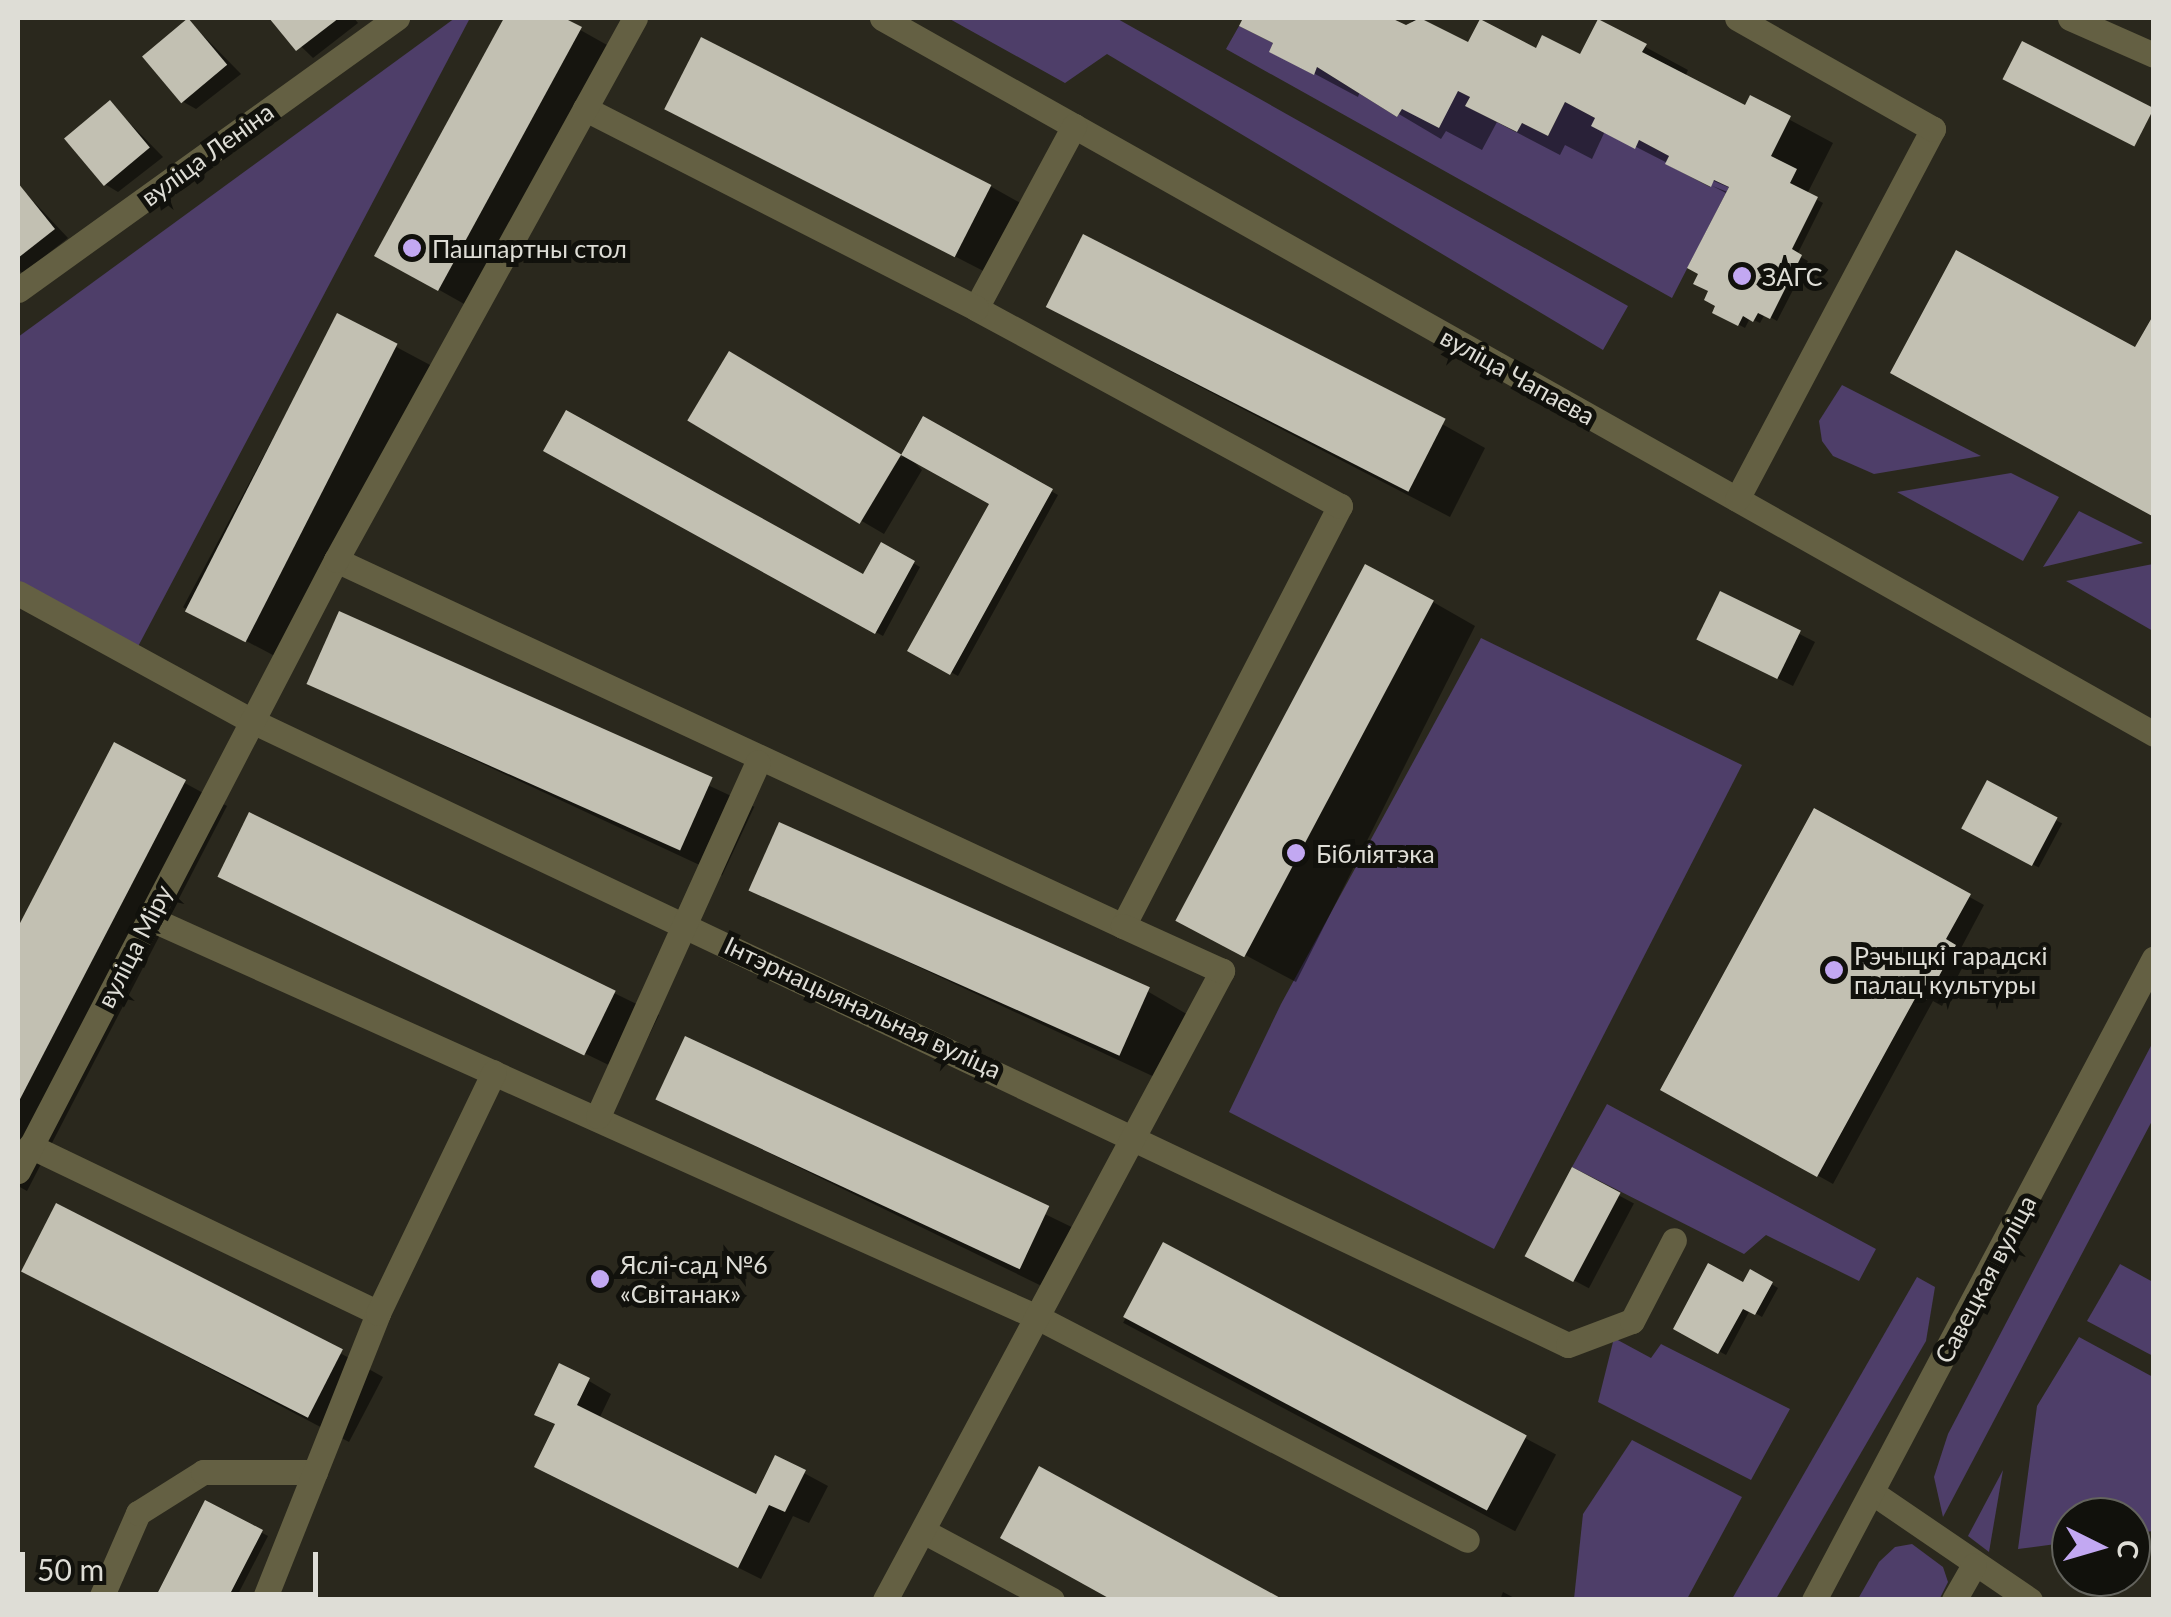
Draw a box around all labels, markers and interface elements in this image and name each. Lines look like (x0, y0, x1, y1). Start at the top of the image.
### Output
street label: вуліца Леніна (135, 96, 279, 212)
place label: Пашпартны стол (432, 233, 627, 263)
marker: Пашпартны стол (401, 237, 423, 259)
place label: ЗАГС (1762, 261, 1822, 291)
marker: ЗАГС (1731, 265, 1753, 287)
street label: вуліца Чапаева (1436, 321, 1600, 431)
place label: Бібліятэка (1316, 838, 1435, 868)
marker: Бібліятэка (1285, 842, 1307, 864)
street label: вуліца Міру (90, 880, 178, 1012)
street label: Інтэрнацыянальная вуліца (720, 930, 1006, 1084)
place label: Рэчыцкі гарадскі палац культуры (1854, 941, 2047, 1000)
marker: Рэчыцкі гарадскі палац культуры (1823, 959, 1845, 981)
street label: Савецкая вуліца (1928, 1190, 2042, 1368)
place label: Яслі-сад №6 «Світанак» (620, 1250, 768, 1309)
marker: Яслі-сад №6 «Світанак» (589, 1268, 611, 1290)
north arrow (2051, 1497, 2151, 1597)
scale bar (25, 1532, 322, 1594)
text: С (2111, 1539, 2147, 1560)
text: 50 m (37, 1551, 104, 1587)

